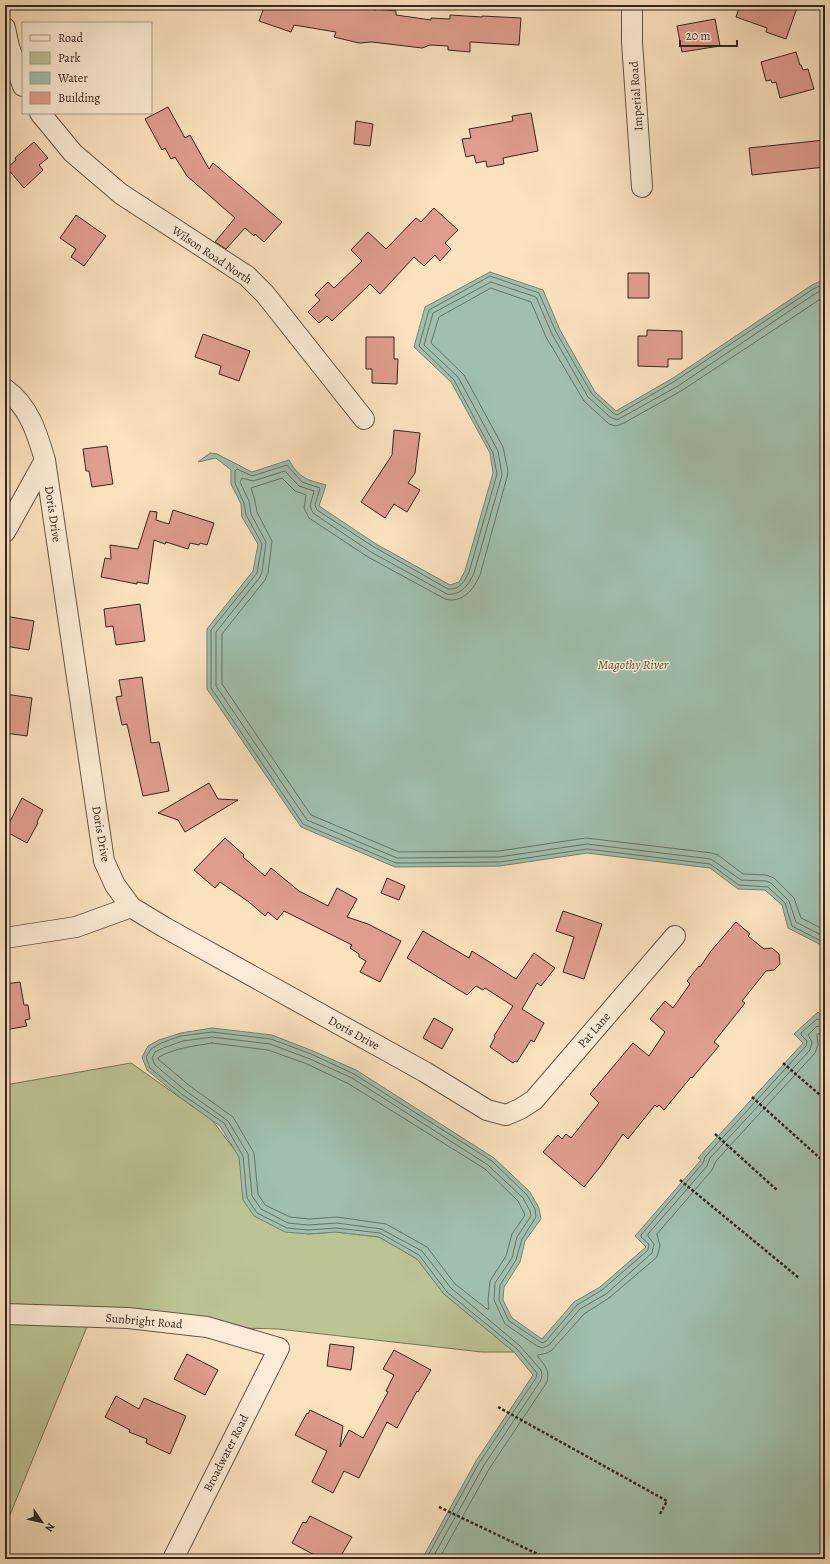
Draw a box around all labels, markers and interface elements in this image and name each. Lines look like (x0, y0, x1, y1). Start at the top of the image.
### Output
legend (22, 22, 152, 114)
scale bar (680, 22, 737, 48)
text: 20 m (686, 28, 710, 44)
text: Road (58, 30, 84, 46)
text: Park (58, 50, 81, 66)
street label: Imperial Road (626, 60, 646, 131)
text: Water (57, 70, 88, 86)
text: Building (58, 90, 100, 106)
street label: Wilson Road North (168, 222, 256, 288)
street label: Doris Drive (41, 485, 65, 543)
water label: Magothy River (598, 656, 669, 673)
street label: Doris Drive (88, 805, 114, 863)
street label: Pat Lane (574, 1009, 614, 1051)
street label: Doris Drive (325, 1012, 383, 1054)
street label: Sunbright Road (105, 1310, 184, 1332)
street label: Broadwater Road (200, 1411, 253, 1494)
north arrow (22, 1502, 62, 1542)
text: N (41, 1520, 58, 1535)

